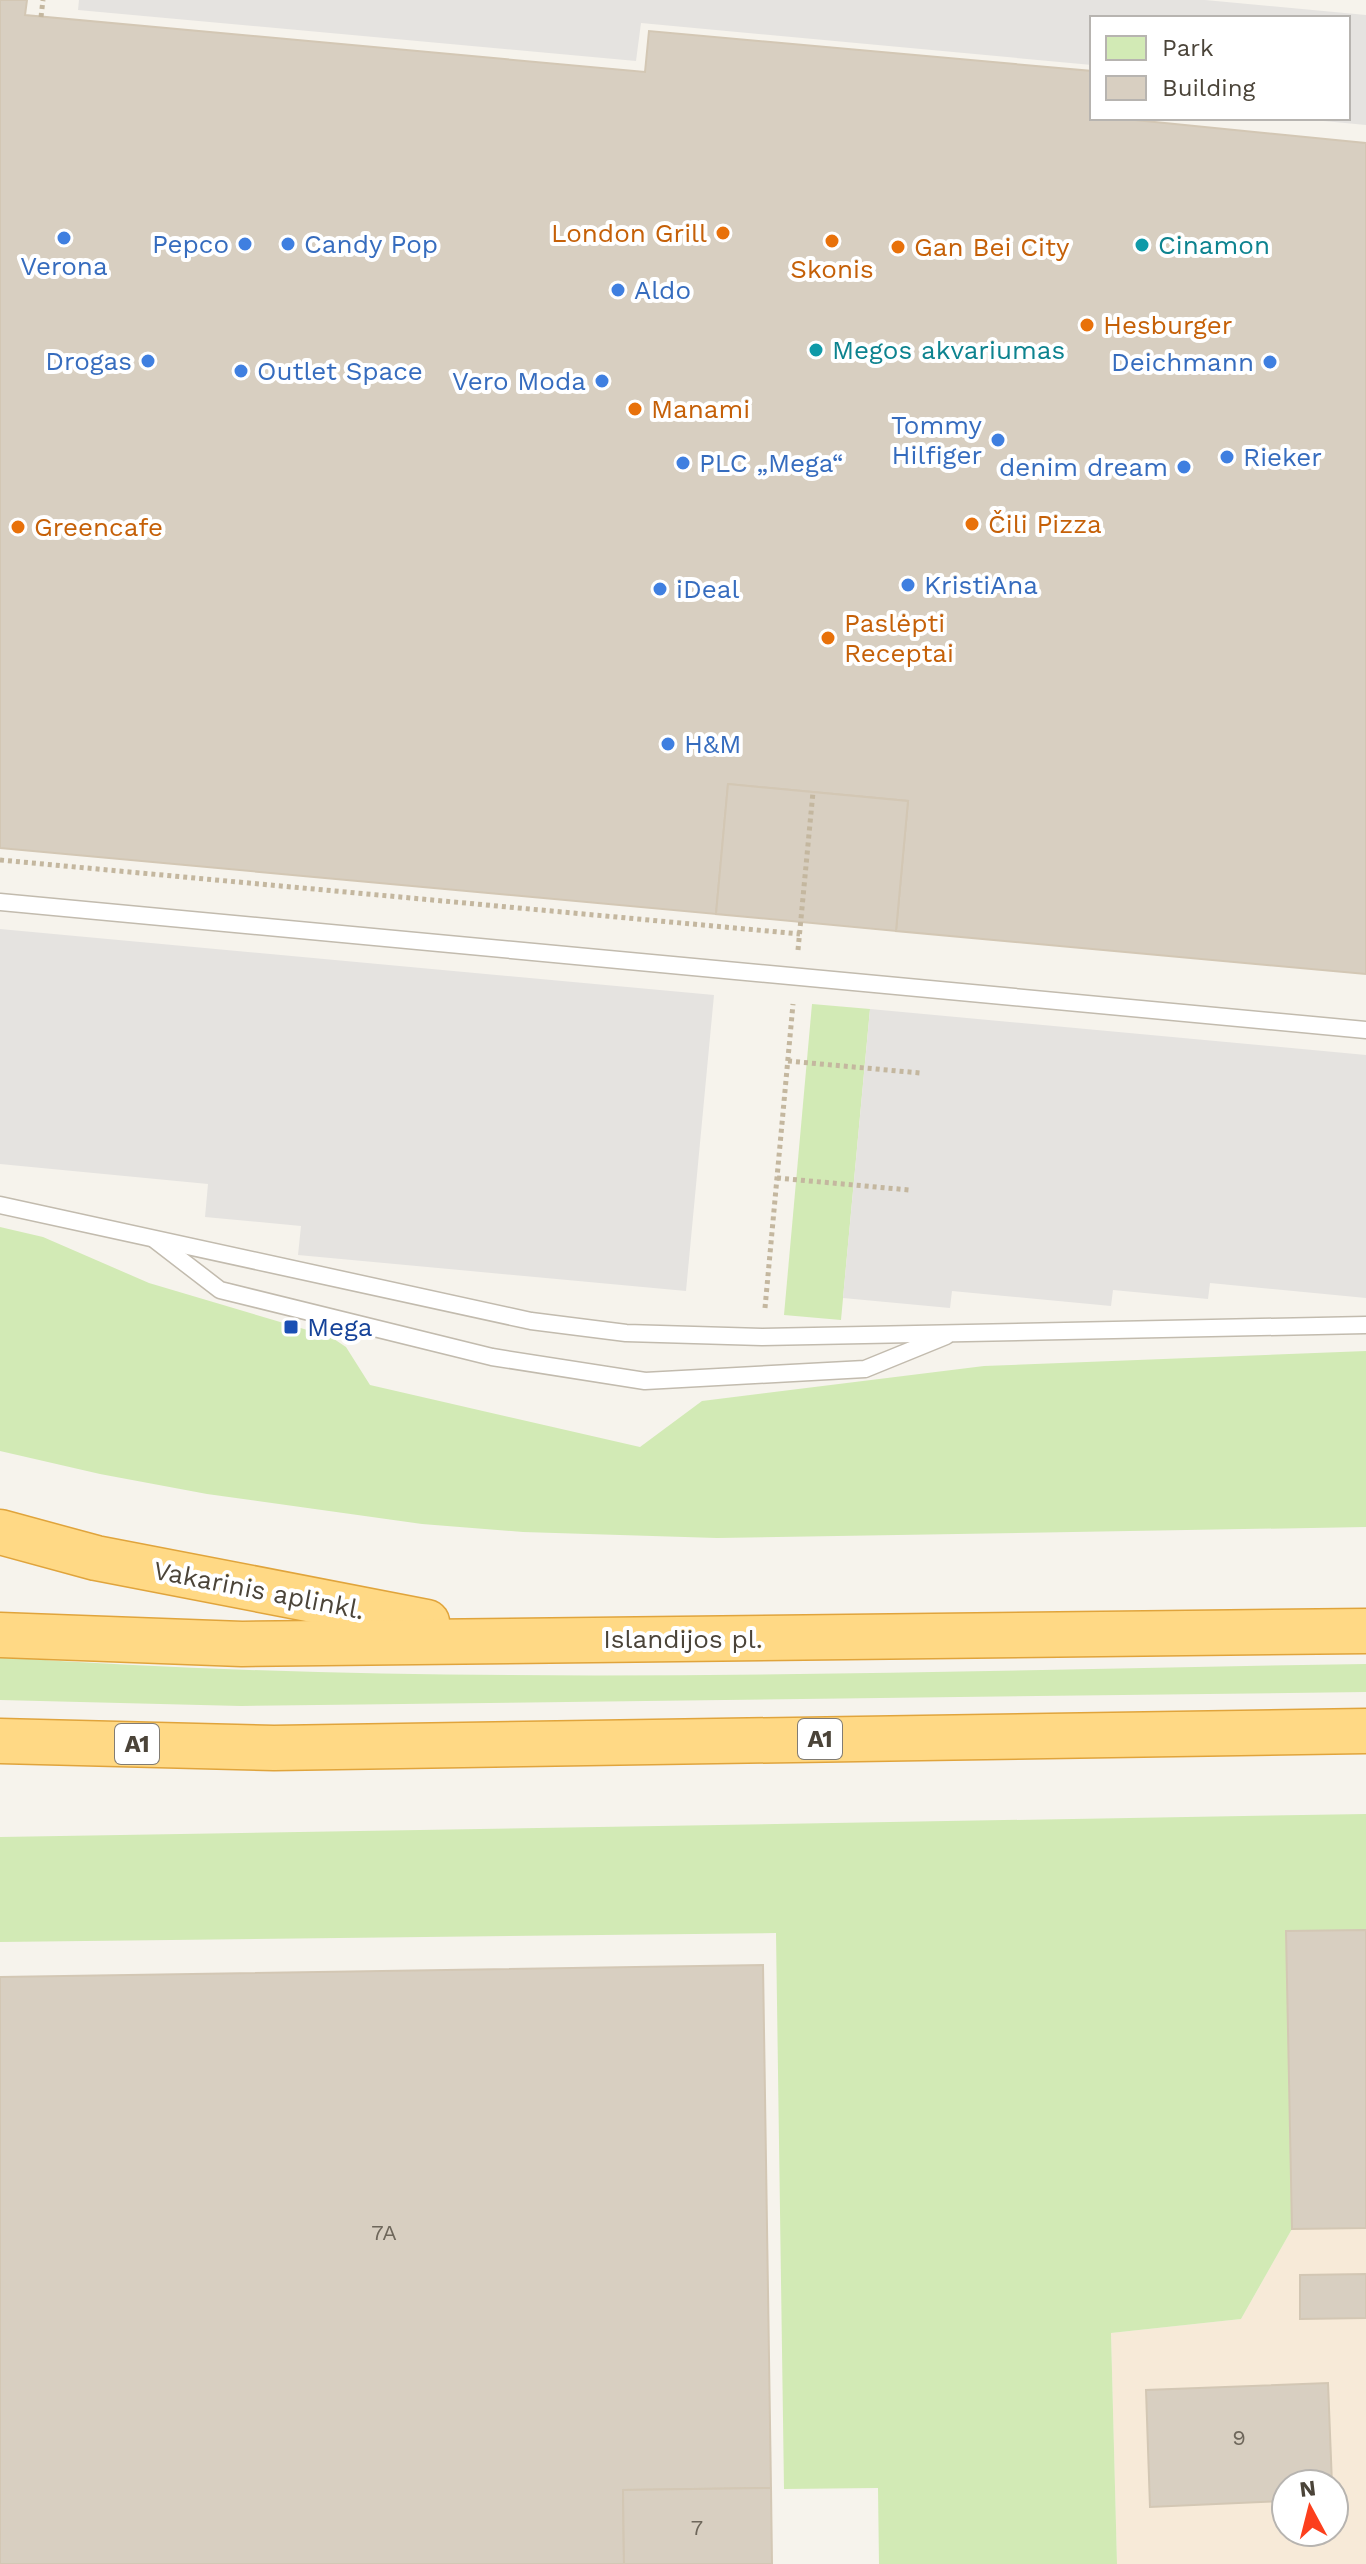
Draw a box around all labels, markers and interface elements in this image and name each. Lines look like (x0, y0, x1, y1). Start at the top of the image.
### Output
legend (1090, 16, 1350, 120)
text: Park (1162, 34, 1214, 62)
text: Building (1162, 74, 1255, 102)
place label: London Grill (551, 218, 707, 248)
marker: London Grill (714, 224, 732, 242)
marker: Verona (55, 229, 73, 247)
place label: Pepco (152, 229, 229, 259)
place label: Candy Pop (304, 229, 438, 259)
place label: Cinamon (1158, 230, 1270, 260)
marker: Skonis (823, 232, 841, 250)
place label: Gan Bei City (914, 232, 1070, 262)
marker: Pepco (236, 235, 254, 253)
marker: Candy Pop (279, 235, 297, 253)
marker: Cinamon (1133, 236, 1151, 254)
marker: Gan Bei City (889, 238, 907, 256)
place label: Verona (20, 251, 108, 281)
place label: Skonis (790, 254, 874, 284)
place label: Aldo (634, 275, 691, 305)
marker: Aldo (609, 281, 627, 299)
place label: Hesburger (1103, 310, 1232, 340)
marker: Hesburger (1078, 316, 1096, 334)
place label: Megos akvariumas (832, 335, 1065, 365)
marker: Megos akvariumas (807, 341, 825, 359)
place label: Drogas (45, 346, 132, 376)
place label: Deichmann (1111, 347, 1254, 377)
marker: Drogas (139, 352, 157, 370)
marker: Deichmann (1261, 353, 1279, 371)
place label: Outlet Space (257, 356, 423, 386)
marker: Outlet Space (232, 362, 250, 380)
place label: Vero Moda (452, 366, 586, 396)
marker: Vero Moda (593, 372, 611, 390)
place label: Manami (651, 394, 750, 424)
marker: Manami (626, 400, 644, 418)
place label: Tommy Hilfiger (891, 410, 983, 470)
marker: Tommy Hilfiger (989, 431, 1007, 449)
place label: Rieker (1243, 442, 1322, 472)
place label: PLC „Mega“ (699, 448, 844, 478)
marker: Rieker (1218, 448, 1236, 466)
place label: denim dream (999, 452, 1168, 482)
marker: PLC „Mega“ (674, 454, 692, 472)
marker: denim dream (1175, 458, 1193, 476)
place label: Čili Pizza (988, 509, 1102, 539)
place label: Greencafe (34, 512, 163, 542)
marker: Čili Pizza (963, 515, 981, 533)
marker: Greencafe (9, 518, 27, 536)
place label: KristiAna (924, 570, 1038, 600)
place label: iDeal (676, 574, 739, 604)
marker: KristiAna (899, 576, 917, 594)
marker: iDeal (651, 580, 669, 598)
place label: Paslėpti Receptai (844, 608, 954, 668)
marker: Paslėpti Receptai (819, 629, 837, 647)
place label: H&M (684, 729, 742, 759)
marker: H&M (659, 735, 677, 753)
place label: Mega (307, 1312, 373, 1342)
marker: Mega (282, 1318, 300, 1336)
street label: Vakarinis aplinkl. (151, 1555, 367, 1625)
street label: Islandijos pl. (603, 1624, 763, 1654)
road number: A1 (798, 1719, 842, 1759)
road number: A1 (115, 1724, 159, 1764)
house number: 7A (371, 2220, 397, 2245)
house number: 9 (1232, 2425, 1246, 2450)
north arrow (1270, 2468, 1350, 2548)
text: N (1298, 2475, 1317, 2502)
house number: 7 (691, 2515, 703, 2540)

